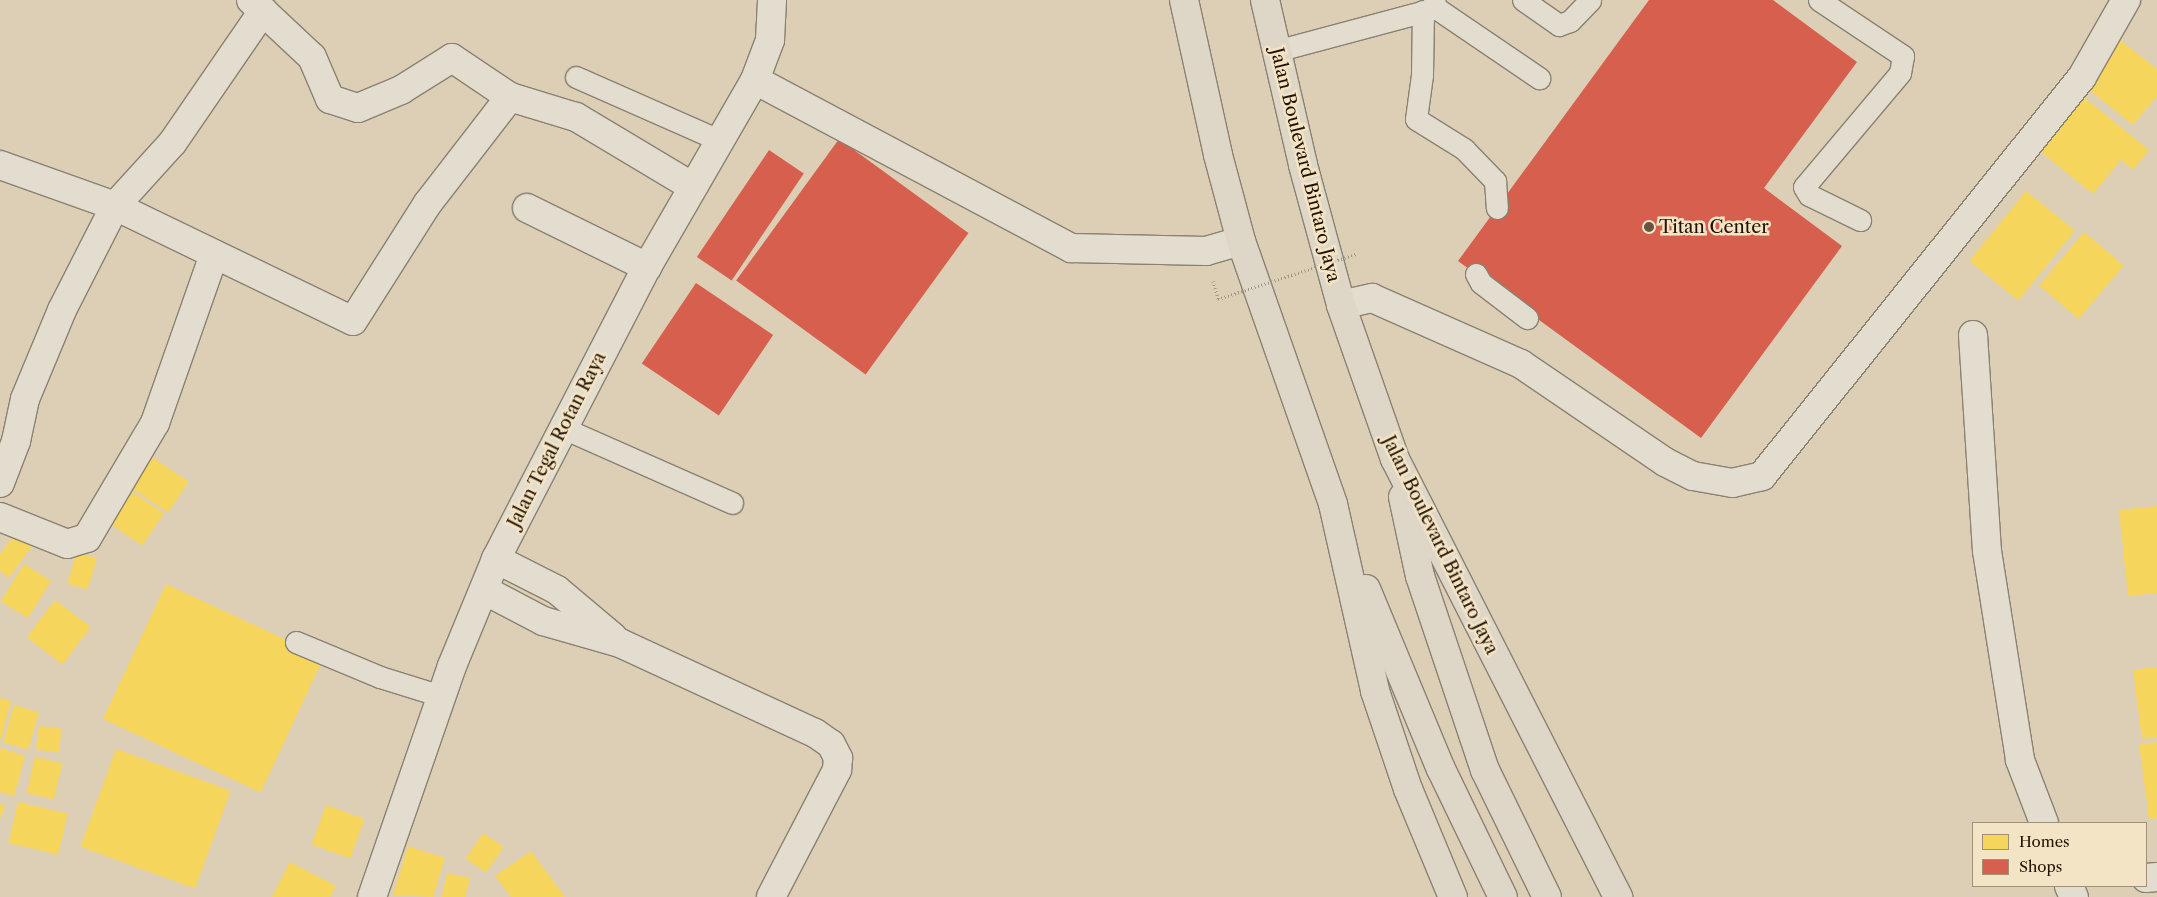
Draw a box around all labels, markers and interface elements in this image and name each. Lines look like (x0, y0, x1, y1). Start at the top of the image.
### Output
street label: Jalan Boulevard Bintaro Jaya (1265, 46, 1345, 284)
place label: Titan Center (1659, 216, 1769, 238)
marker: Titan Center (1643, 221, 1655, 233)
street label: Jalan Tegal Rotan Raya (503, 348, 611, 532)
street label: Jalan Boulevard Bintaro Jaya (1378, 432, 1502, 658)
legend (1972, 822, 2147, 887)
text: Homes (2019, 832, 2070, 851)
text: Shops (2019, 857, 2062, 876)

